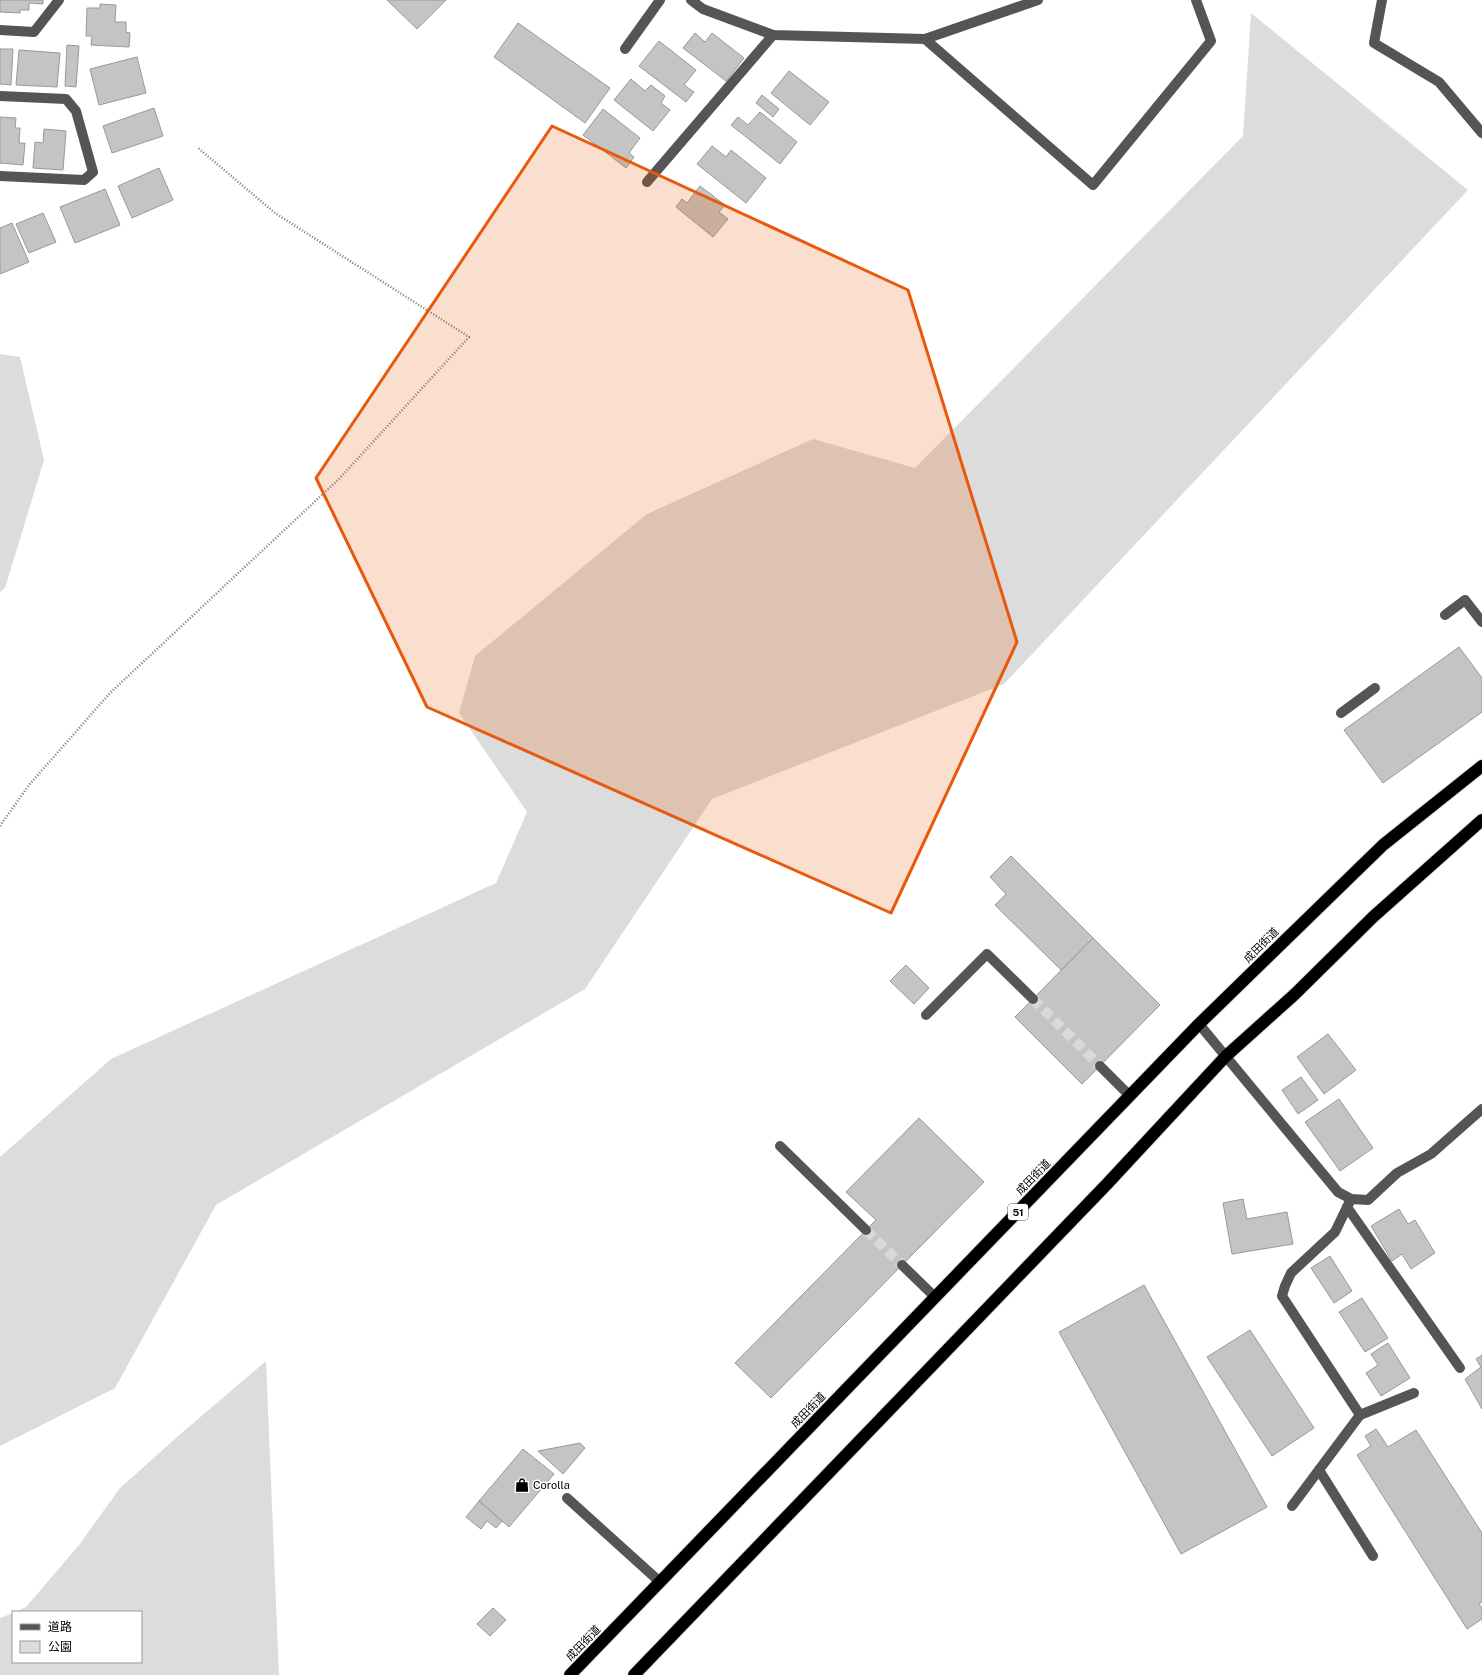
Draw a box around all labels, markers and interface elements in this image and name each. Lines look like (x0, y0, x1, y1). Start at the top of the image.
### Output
street label: 成田街道 (1241, 925, 1281, 965)
street label: 成田街道 (1013, 1157, 1053, 1197)
road number: 51 (1008, 1204, 1028, 1220)
street label: 成田街道 (788, 1390, 828, 1430)
shop icon: Corolla (514, 1477, 530, 1493)
place label: Corolla (533, 1479, 570, 1491)
legend (12, 1611, 142, 1663)
text: 道路 (48, 1620, 72, 1634)
street label: 成田街道 (563, 1623, 603, 1663)
text: 公園 (48, 1640, 72, 1654)

